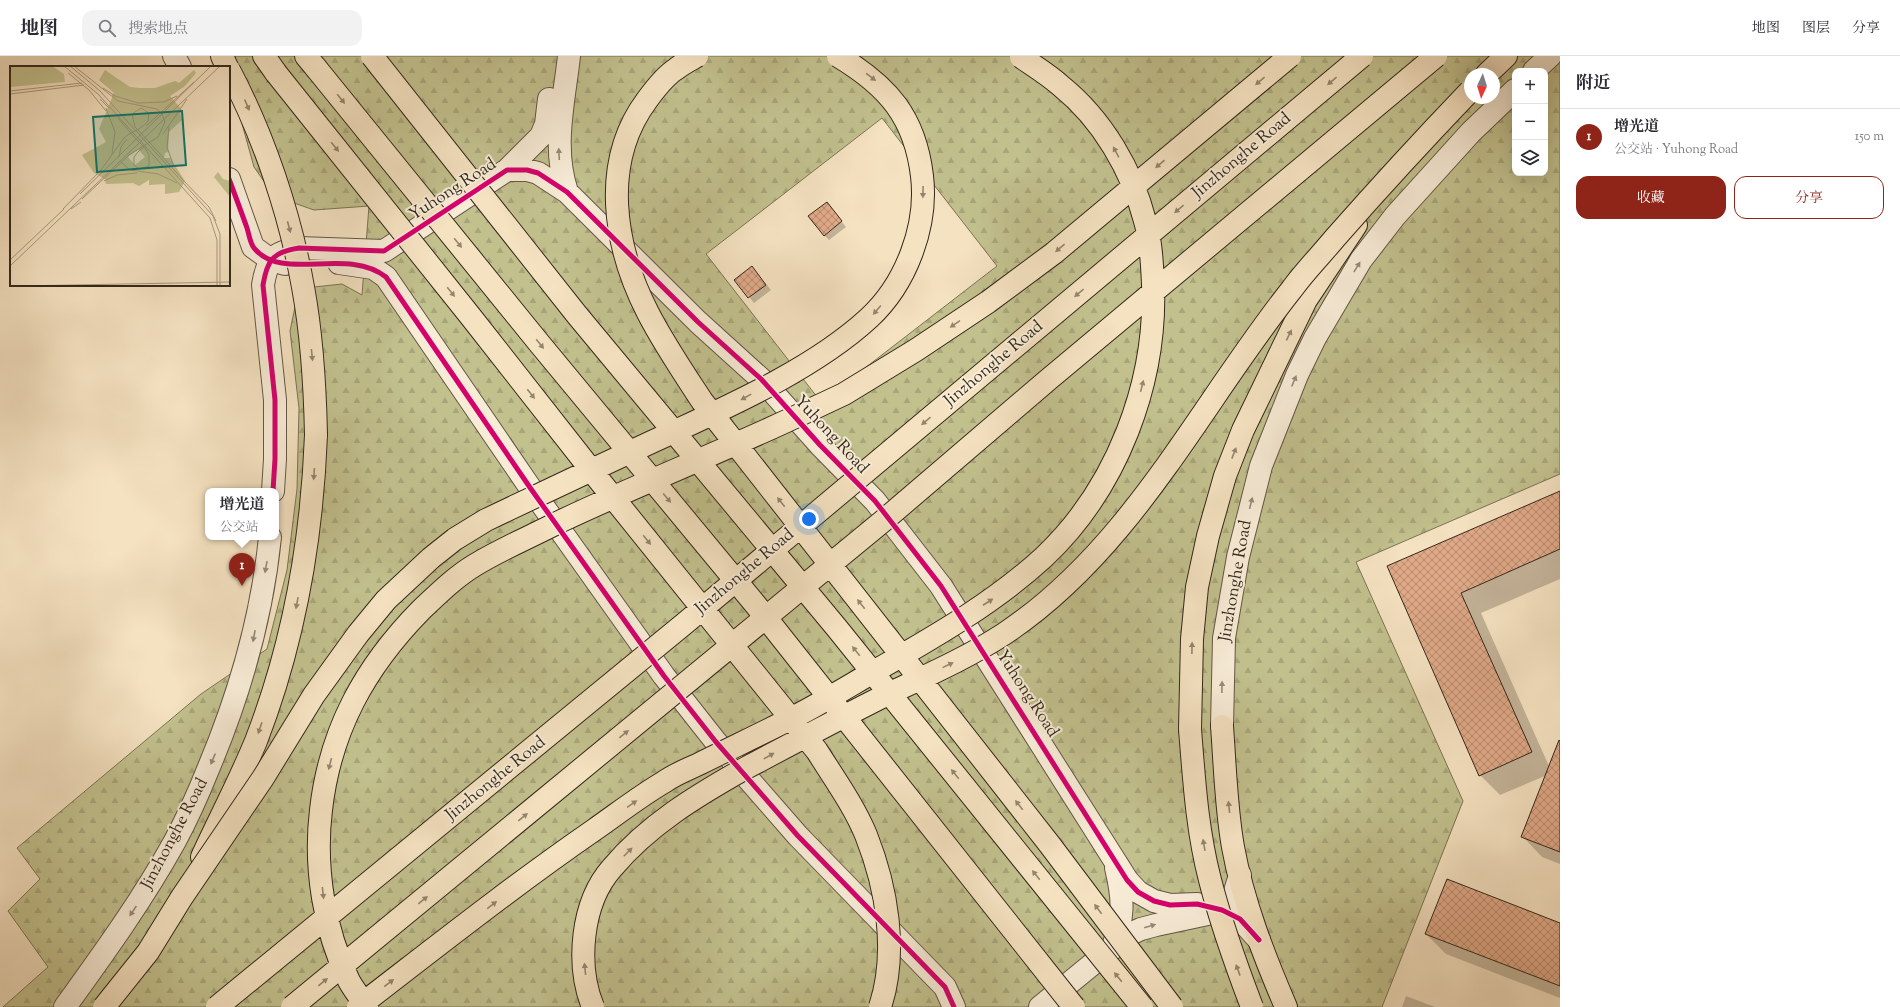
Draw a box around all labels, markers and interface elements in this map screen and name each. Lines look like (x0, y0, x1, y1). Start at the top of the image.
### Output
search box (82, 10, 362, 46)
text: 地图 (20, 16, 58, 43)
icon: search (96, 17, 118, 39)
text: 搜索地点 (128, 19, 188, 40)
text: 地图 (1752, 19, 1780, 39)
text: 图层 (1802, 19, 1830, 39)
text: 分享 (1852, 19, 1880, 39)
inset map (10, 66, 230, 286)
north arrow (1464, 68, 1500, 104)
map controls (1512, 68, 1548, 176)
button: + (1512, 68, 1548, 104)
text: 附近 (1576, 72, 1610, 96)
one-way arrow (865, 73, 876, 82)
one-way arrow (1254, 77, 1265, 85)
one-way arrow (1326, 77, 1337, 86)
one-way arrow (336, 93, 345, 104)
one-way arrow (244, 99, 250, 110)
button: − (1512, 104, 1548, 140)
street label: Jinzhonghe Road (1186, 107, 1297, 205)
text: 增光道 (1614, 117, 1659, 138)
text: 1 (1587, 128, 1591, 146)
text: 150 m (1855, 128, 1884, 146)
button: layers (1512, 140, 1548, 176)
one-way arrow (331, 141, 339, 152)
text: 公交站 · Yuhong Road (1614, 141, 1738, 159)
one-way arrow (1113, 146, 1119, 157)
one-way arrow (556, 147, 562, 160)
street label: Yuhong Road (405, 153, 502, 227)
one-way arrow (1154, 160, 1165, 169)
button: 收藏 (1576, 176, 1726, 219)
button: 分享 (1734, 176, 1884, 219)
one-way arrow (920, 186, 926, 199)
one-way arrow (1173, 205, 1184, 214)
one-way arrow (286, 222, 292, 234)
one-way arrow (453, 238, 462, 248)
one-way arrow (1055, 243, 1065, 252)
one-way arrow (1353, 261, 1360, 273)
one-way arrow (447, 287, 456, 297)
one-way arrow (1074, 288, 1084, 297)
one-way arrow (872, 304, 881, 315)
street label: Jinzhonghe Road (938, 315, 1049, 413)
one-way arrow (949, 320, 960, 328)
one-way arrow (1286, 329, 1292, 341)
one-way arrow (535, 338, 544, 349)
one-way arrow (308, 349, 315, 361)
one-way arrow (1291, 375, 1297, 387)
one-way arrow (1140, 380, 1146, 392)
one-way arrow (527, 389, 536, 400)
street label: Yuhong Road (788, 390, 874, 480)
one-way arrow (740, 394, 752, 400)
one-way arrow (920, 417, 931, 426)
one-way arrow (1231, 447, 1237, 459)
one-way arrow (311, 468, 318, 480)
popup (205, 488, 279, 540)
one-way arrow (663, 493, 672, 503)
text: 增光道 (219, 495, 265, 516)
one-way arrow (776, 496, 785, 507)
one-way arrow (1248, 497, 1254, 509)
your location (799, 509, 819, 529)
street label: Jinzhonghe Road (1213, 518, 1259, 645)
text: 公交站 (219, 519, 259, 537)
street label: Jinzhonghe Road (689, 523, 800, 621)
one-way arrow (642, 535, 651, 546)
pin: 1 (229, 553, 255, 586)
one-way arrow (263, 561, 269, 573)
one-way arrow (293, 597, 299, 609)
one-way arrow (983, 598, 993, 606)
one-way arrow (856, 599, 865, 610)
one-way arrow (251, 630, 257, 642)
one-way arrow (1188, 642, 1195, 654)
one-way arrow (851, 645, 860, 656)
street label: Yuhong Road (990, 646, 1064, 743)
one-way arrow (942, 662, 953, 668)
one-way arrow (1219, 681, 1226, 693)
one-way arrow (257, 722, 263, 734)
one-way arrow (618, 730, 629, 739)
street label: Jinzhonghe Road (440, 731, 552, 828)
one-way arrow (763, 752, 775, 759)
one-way arrow (209, 753, 215, 765)
one-way arrow (327, 759, 333, 771)
one-way arrow (950, 768, 959, 779)
street label: Jinzhonghe Road (135, 774, 215, 895)
one-way arrow (626, 800, 637, 808)
one-way arrow (1015, 800, 1024, 811)
one-way arrow (1225, 801, 1232, 813)
one-way arrow (518, 812, 529, 821)
one-way arrow (1200, 839, 1206, 851)
one-way arrow (623, 847, 633, 857)
one-way arrow (1032, 870, 1040, 881)
one-way arrow (320, 887, 326, 899)
one-way arrow (418, 895, 428, 904)
one-way arrow (487, 901, 498, 909)
one-way arrow (1094, 903, 1102, 914)
one-way arrow (129, 906, 137, 916)
one-way arrow (1144, 923, 1156, 929)
one-way arrow (582, 963, 588, 975)
one-way arrow (1235, 964, 1241, 976)
one-way arrow (1113, 971, 1122, 982)
one-way arrow (317, 978, 328, 987)
one-way arrow (383, 979, 394, 988)

